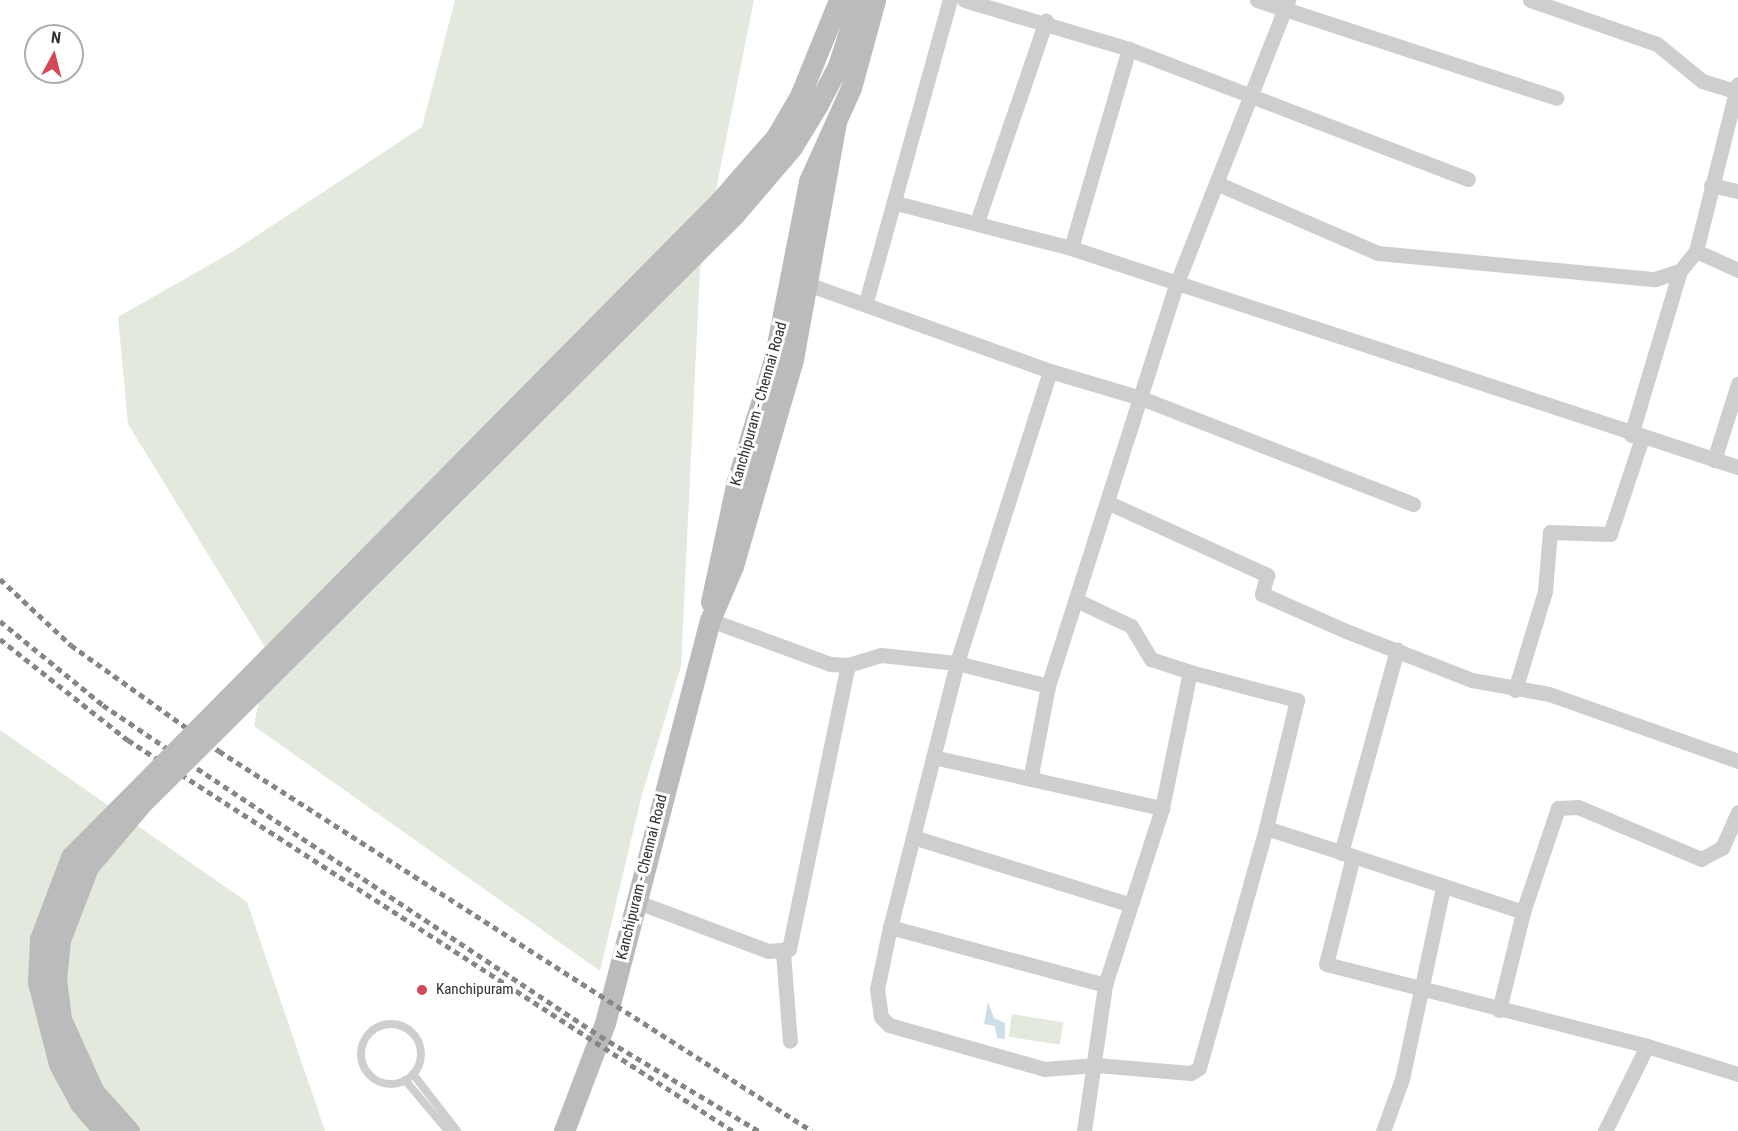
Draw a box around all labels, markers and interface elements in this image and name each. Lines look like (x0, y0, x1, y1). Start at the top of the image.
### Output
north arrow (24, 24, 84, 84)
text: N (50, 28, 62, 48)
street label: Kanchipuram - Chennai Road (727, 320, 791, 488)
street label: Kanchipuram - Chennai Road (613, 792, 671, 962)
marker: Kanchipuram (413, 981, 431, 999)
place label: Kanchipuram (436, 981, 514, 999)

